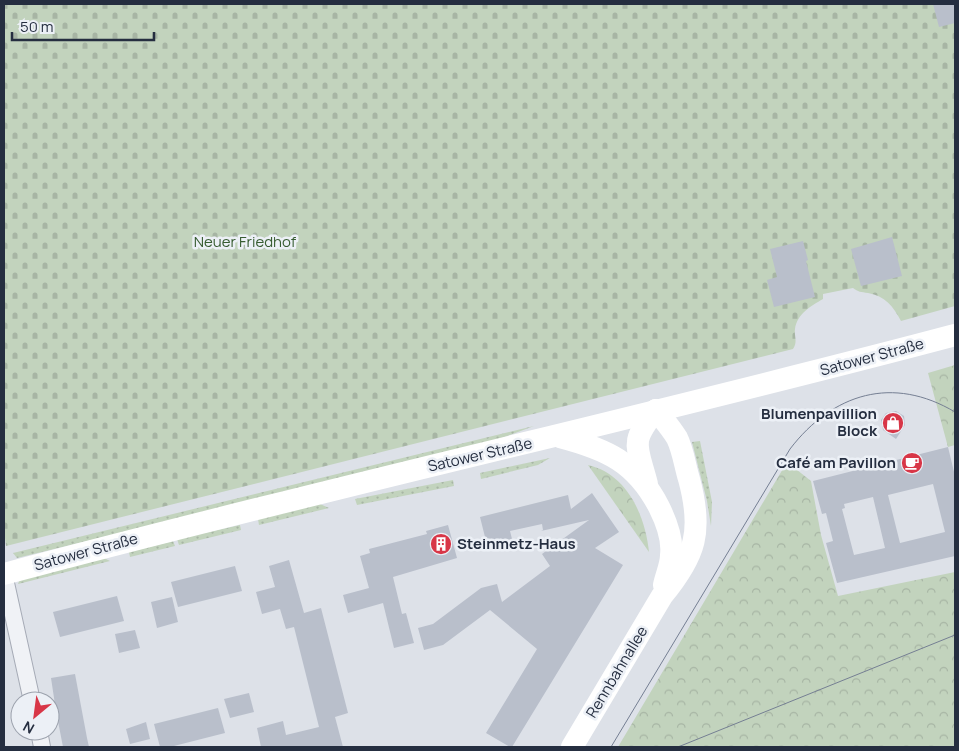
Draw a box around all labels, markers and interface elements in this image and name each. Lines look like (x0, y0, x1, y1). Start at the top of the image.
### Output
scale bar (12, 10, 155, 42)
text: 50 m (20, 16, 54, 37)
park label: Neuer Friedhof (194, 231, 297, 252)
street label: Satower Straße (818, 333, 926, 380)
place label: Blumenpavillion Block (761, 403, 878, 441)
shop icon: Blumenpavillion Block (881, 411, 905, 435)
street label: Satower Straße (426, 432, 534, 477)
cafe icon: Café am Pavillon (900, 451, 924, 475)
place label: Café am Pavillon (776, 452, 896, 473)
street label: Satower Straße (32, 528, 140, 575)
building icon: Steinmetz-Haus (429, 532, 453, 556)
place label: Steinmetz-Haus (457, 533, 576, 554)
street label: Rennbahnallee (581, 622, 652, 722)
north arrow (10, 691, 60, 741)
text: N (19, 717, 37, 739)

